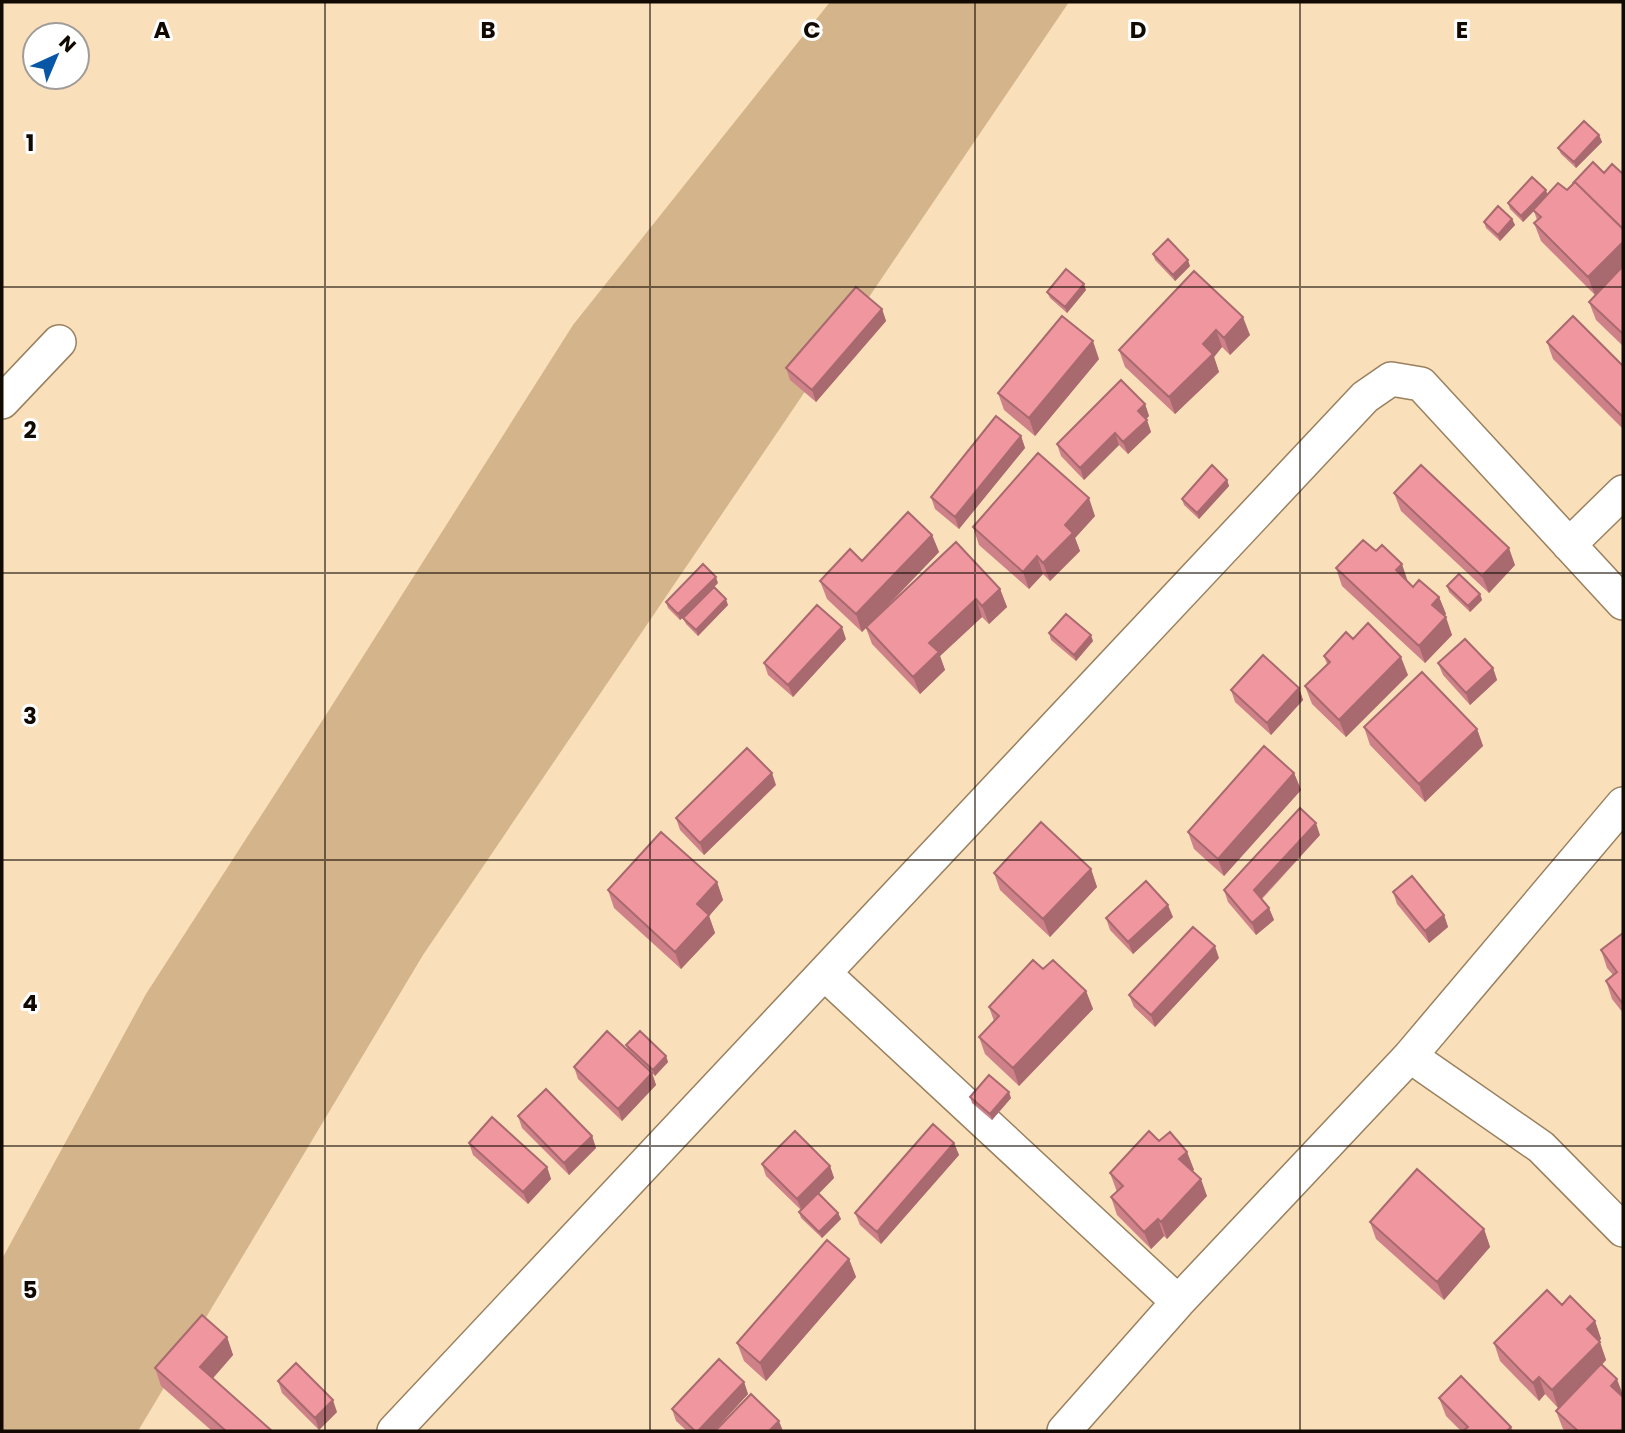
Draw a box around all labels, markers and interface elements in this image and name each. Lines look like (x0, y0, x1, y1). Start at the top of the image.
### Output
text: A (154, 14, 171, 46)
text: B (480, 14, 496, 46)
text: C (803, 14, 821, 46)
text: D (1130, 14, 1146, 46)
text: E (1456, 14, 1468, 46)
north arrow (21, 21, 91, 91)
text: N (53, 29, 82, 59)
text: 1 (26, 127, 34, 159)
text: 2 (23, 414, 37, 446)
text: 3 (23, 700, 37, 732)
text: 4 (22, 987, 38, 1019)
text: 5 (23, 1274, 37, 1306)

